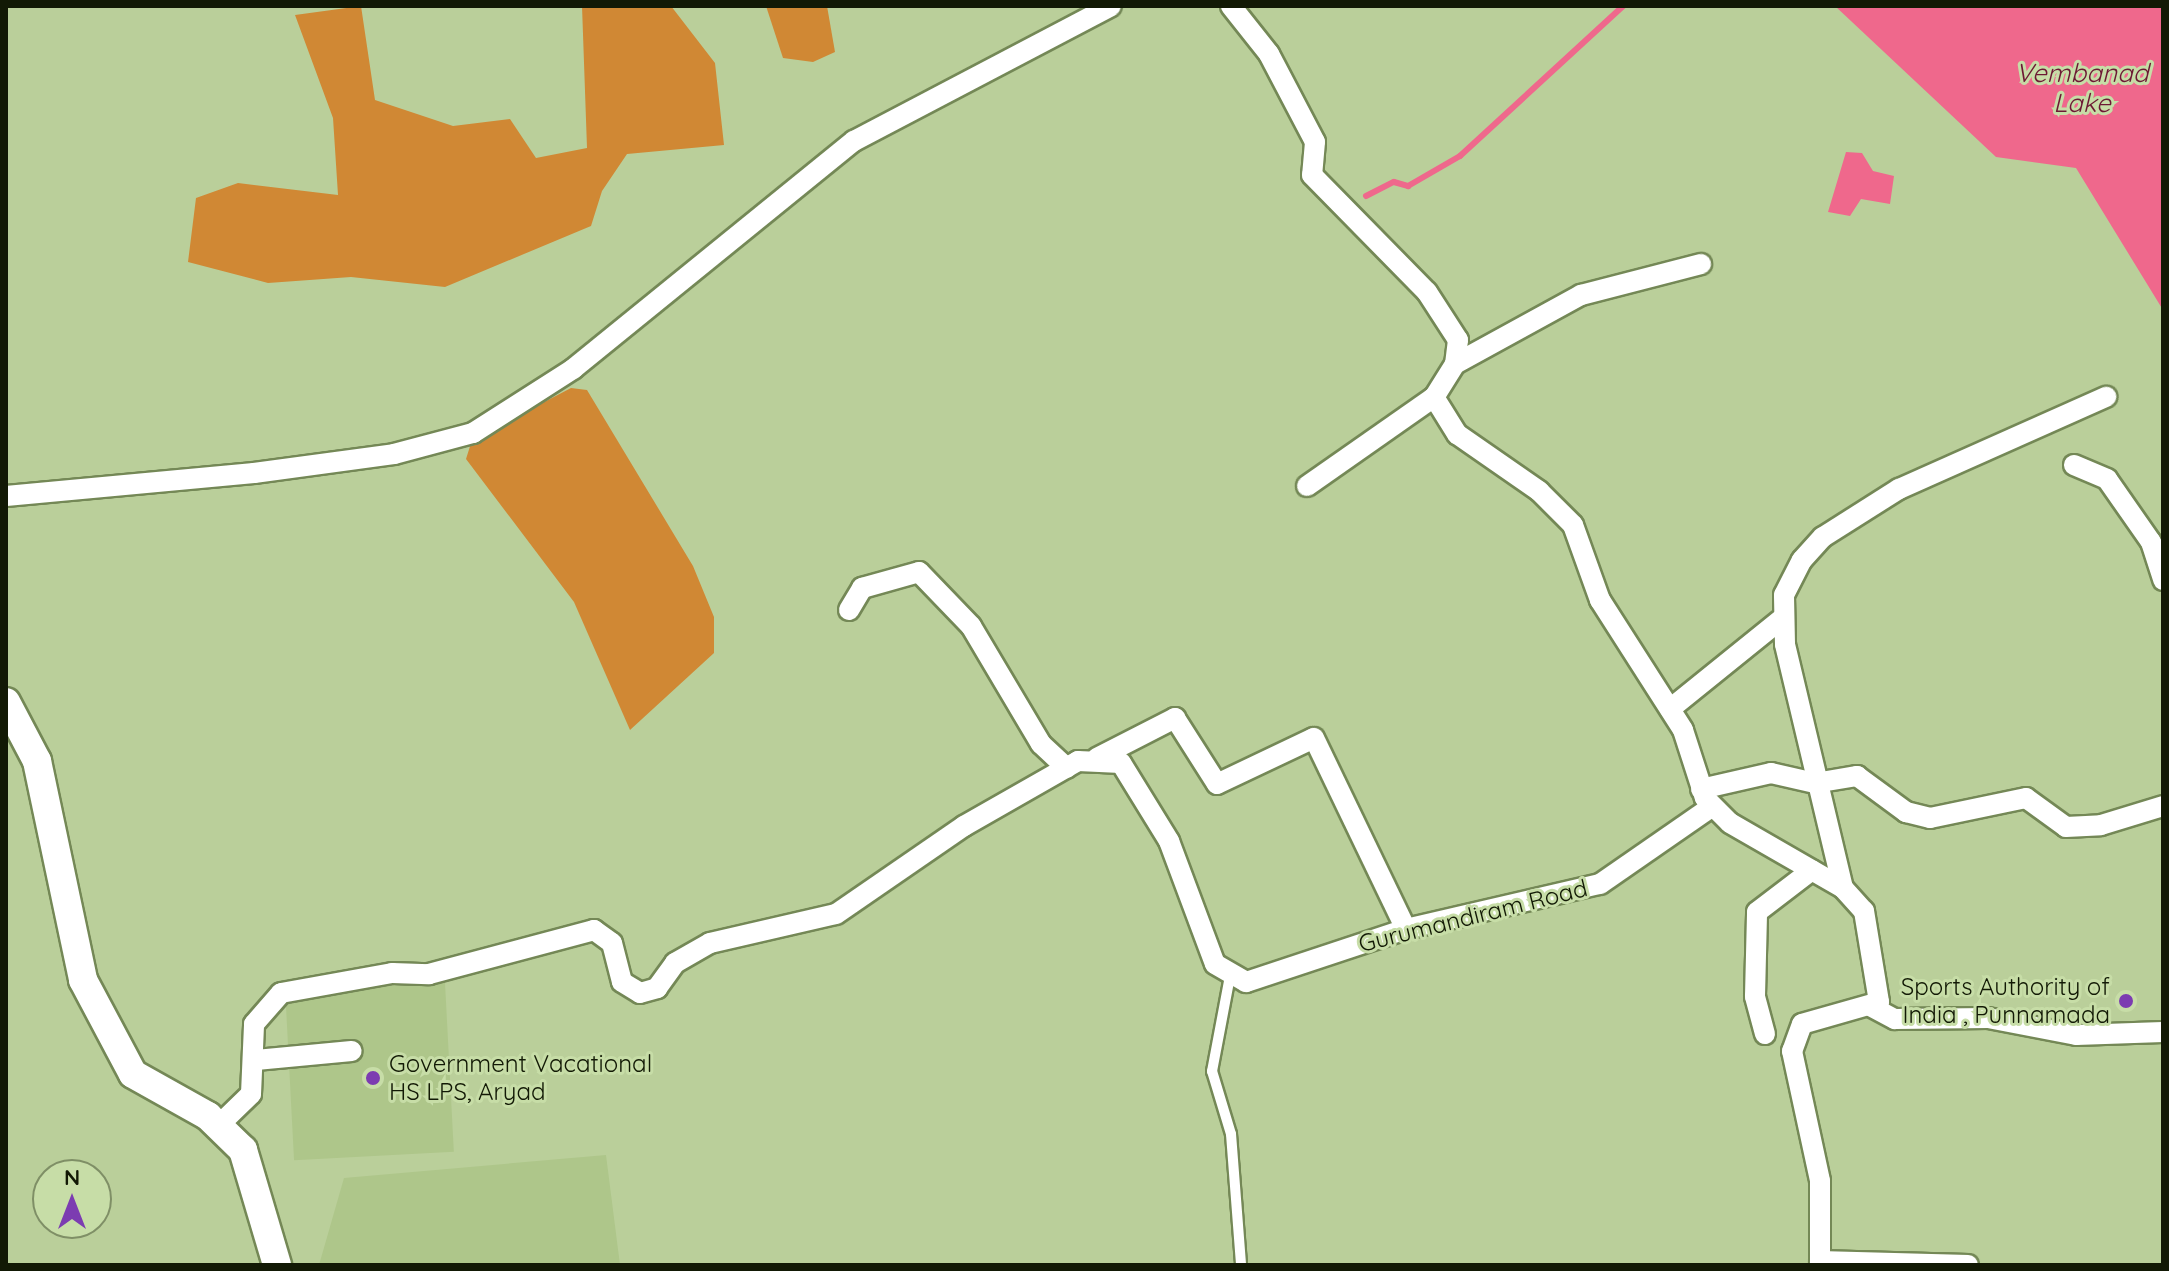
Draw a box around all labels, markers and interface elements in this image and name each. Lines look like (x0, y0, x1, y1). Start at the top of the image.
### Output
water label: Vembanad Lake (2015, 57, 2149, 118)
street label: Gurumandiram Road (1356, 874, 1590, 958)
place label: Sports Authority of India , Punnamada (1901, 973, 2110, 1029)
marker: Sports Authority of India , Punnamada (2117, 992, 2135, 1010)
place label: Government Vacational HS LPS, Aryad (389, 1050, 652, 1106)
marker: Government Vacational HS LPS, Aryad (364, 1069, 382, 1087)
north arrow (32, 1159, 112, 1239)
text: N (64, 1163, 80, 1191)

